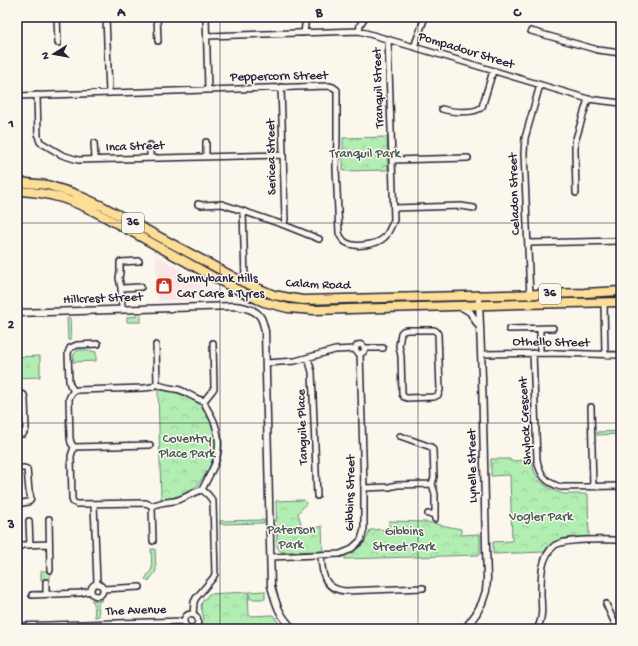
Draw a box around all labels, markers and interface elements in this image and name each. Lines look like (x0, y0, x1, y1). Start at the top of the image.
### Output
text: A (116, 6, 126, 21)
text: B (315, 6, 324, 21)
text: C (512, 6, 522, 21)
street label: Pompadour Street (415, 29, 517, 73)
north arrow (34, 34, 74, 74)
street label: Tranquil Street (370, 46, 388, 129)
text: N (40, 51, 53, 60)
street label: Peppercorn Street (229, 69, 330, 85)
text: 1 (7, 117, 14, 132)
street label: Sericea Street (264, 117, 280, 195)
street label: Inca Street (105, 138, 166, 156)
park label: Tranquil Park (329, 147, 401, 162)
street label: Celadon Street (506, 151, 524, 235)
road number: 36 (122, 213, 144, 233)
place label: Sunnybank Hills Car Care & Tyres (177, 272, 265, 302)
shop icon: Sunnybank Hills Car Care & Tyres (154, 276, 174, 296)
street label: Calam Road (285, 276, 352, 294)
road number: 36 (539, 284, 561, 304)
street label: Hillcrest Street (63, 290, 145, 308)
text: 2 (8, 318, 15, 333)
street label: Othello Street (512, 335, 591, 351)
street label: Shylock Crescent (516, 375, 536, 465)
street label: Tanguile Place (294, 389, 312, 466)
street label: Lynelle Street (465, 427, 481, 503)
park label: Coventry Place Park (158, 432, 216, 462)
street label: Gibbins Street (343, 453, 359, 531)
park label: Vogler Park (508, 510, 574, 525)
text: 3 (7, 518, 15, 533)
park label: Paterson Park (266, 523, 316, 553)
park label: Gibbins Street Park (373, 525, 436, 555)
street label: The Avenue (104, 602, 167, 620)

